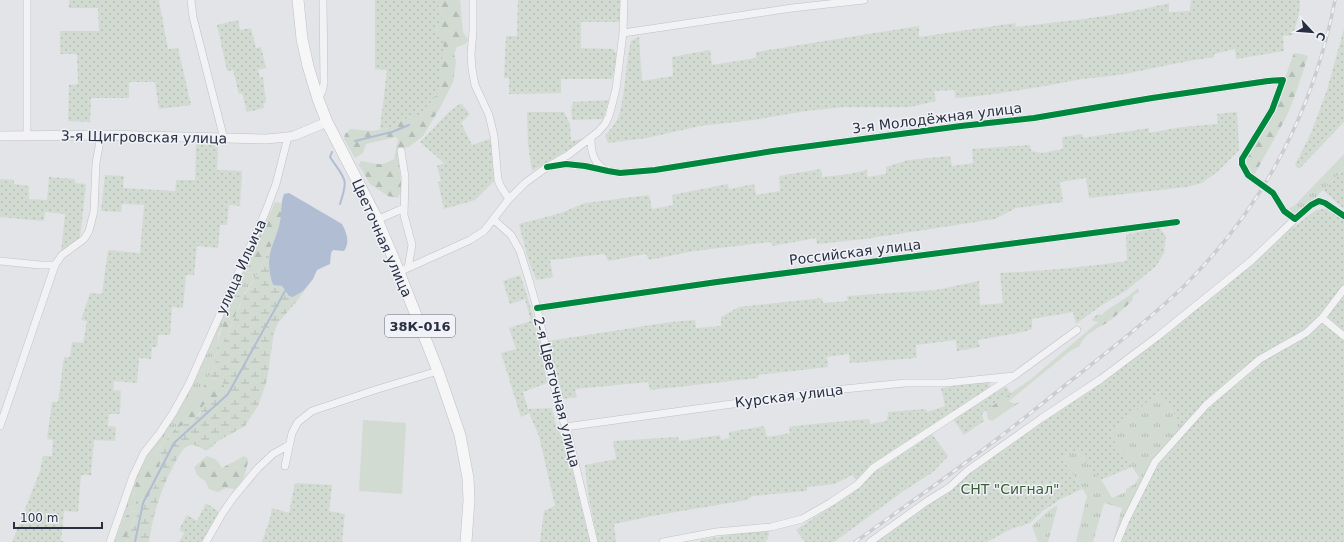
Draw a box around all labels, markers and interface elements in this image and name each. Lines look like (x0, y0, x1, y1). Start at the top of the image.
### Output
north arrow (1292, 12, 1332, 52)
text: С (1313, 30, 1328, 43)
street label: 3-я Молодёжная улица (851, 100, 1023, 136)
street label: 3-я Щигровская улица (61, 128, 227, 146)
street label: Цветочная улица (349, 176, 415, 300)
street label: улица Ильича (213, 217, 269, 317)
street label: Российская улица (788, 236, 922, 268)
road number: 38К-016 (385, 315, 455, 337)
street label: 2-я Цветочная улица (531, 315, 583, 469)
street label: Курская улица (734, 381, 844, 411)
park label: СНТ "Сигнал" (960, 481, 1060, 497)
scale bar (14, 504, 102, 530)
text: 100 m (20, 511, 58, 525)

